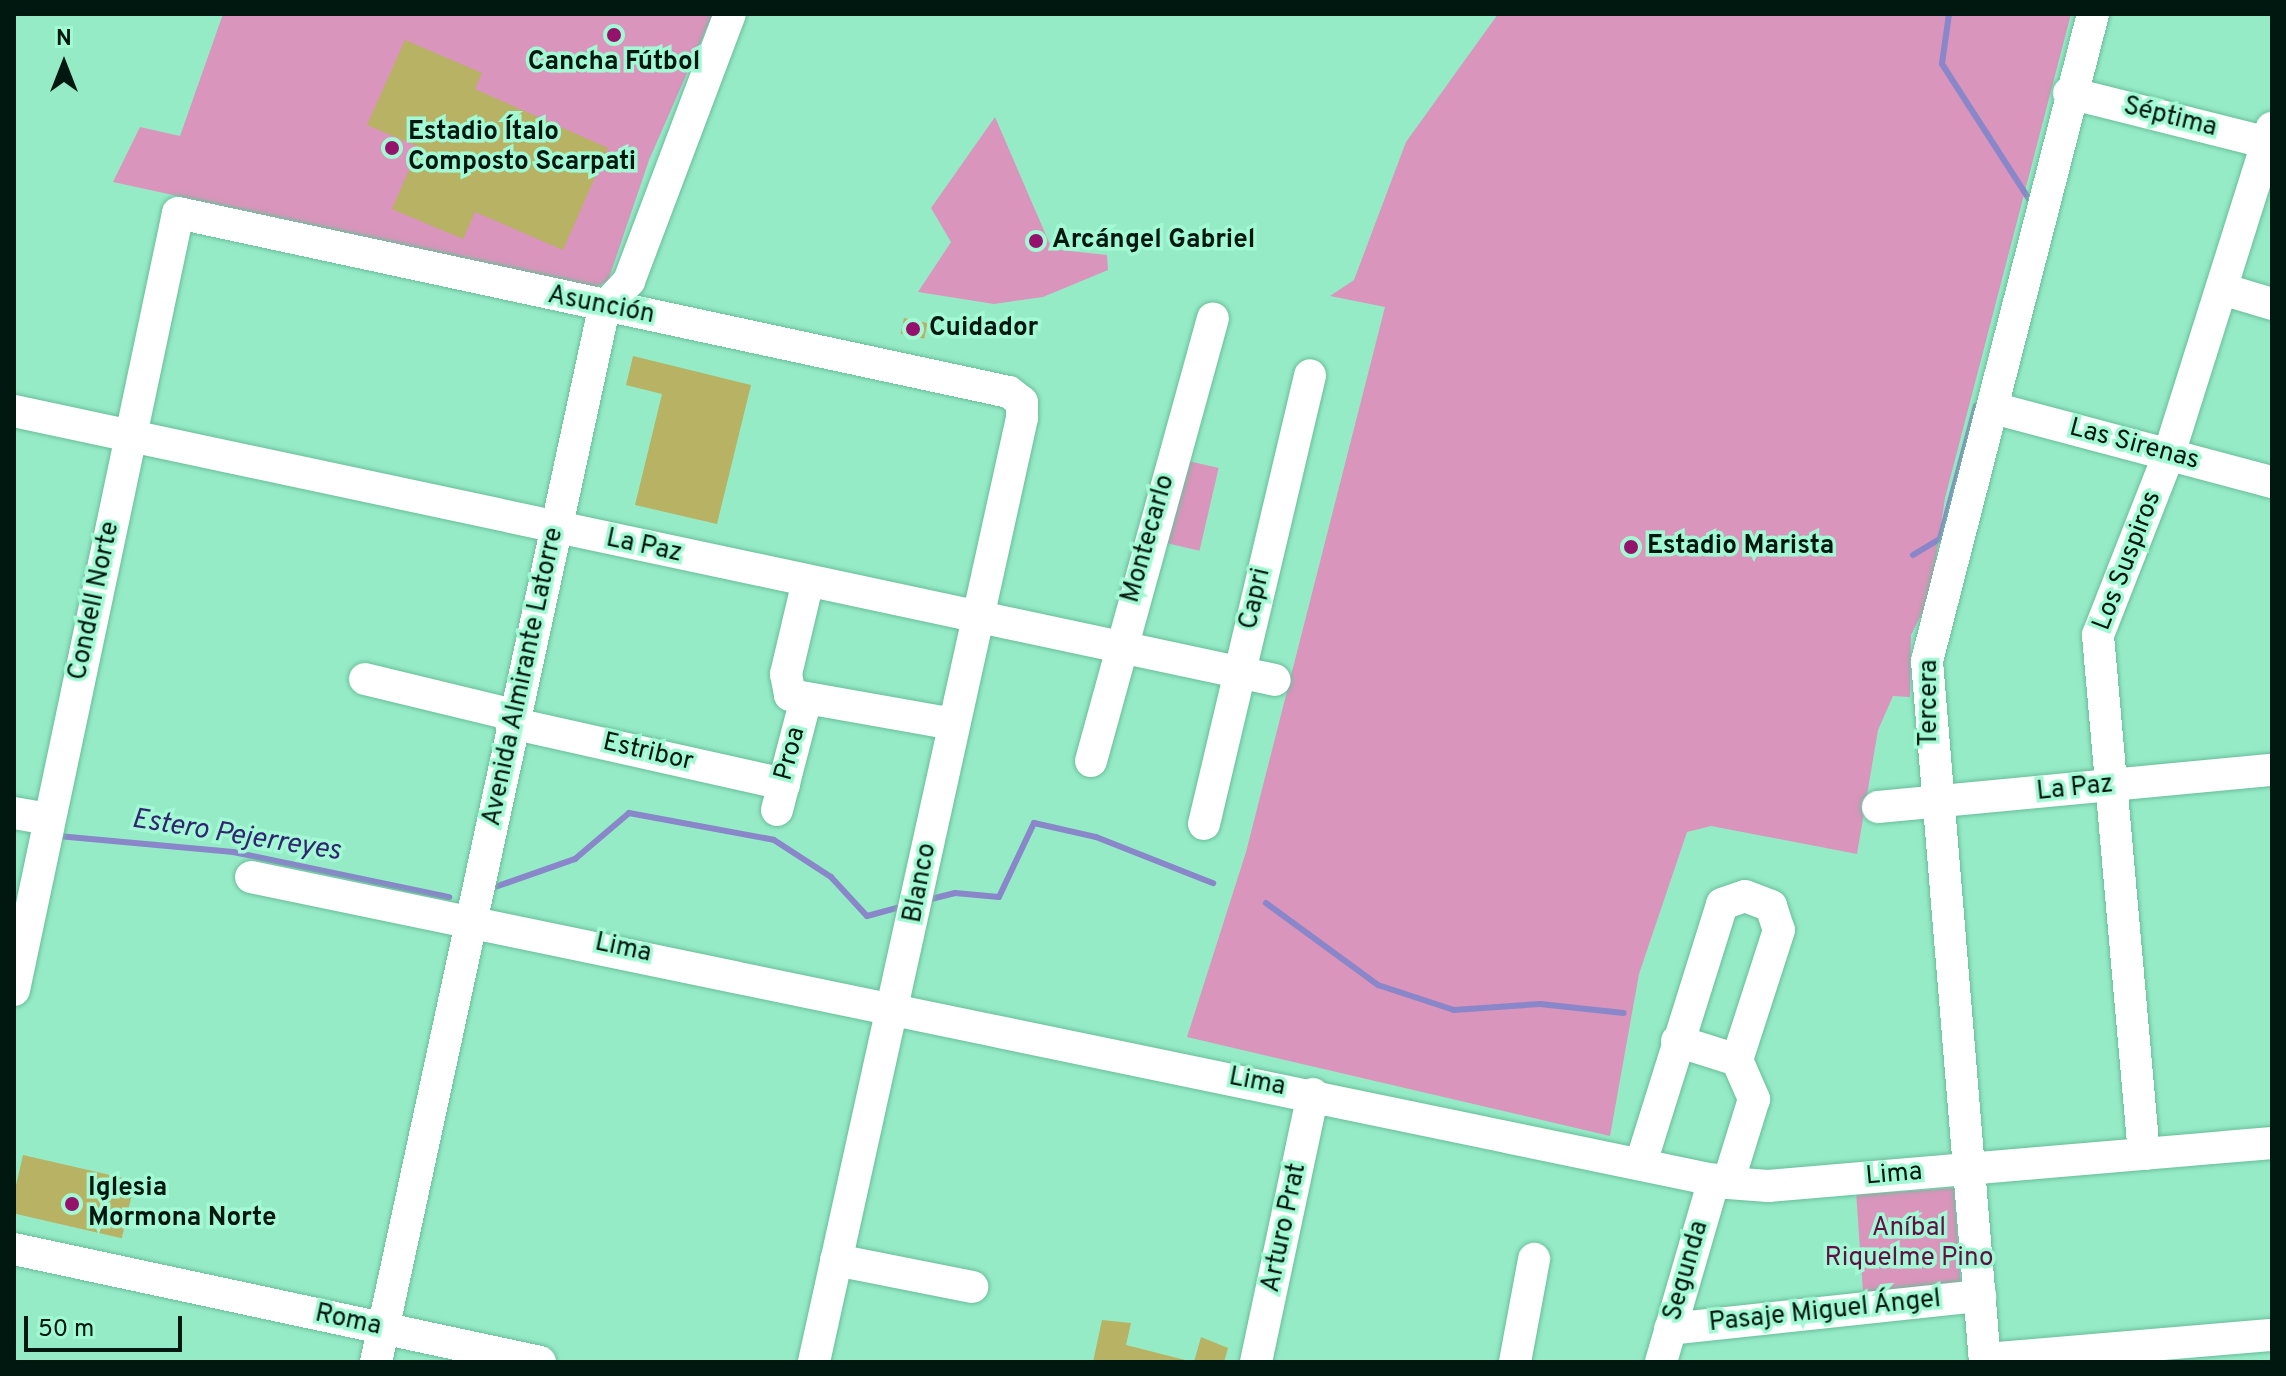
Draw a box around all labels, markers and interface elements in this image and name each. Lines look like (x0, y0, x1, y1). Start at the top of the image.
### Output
north arrow (24, 24, 104, 104)
text: N (56, 26, 72, 53)
marker: Cancha Fútbol (605, 26, 623, 44)
place label: Cancha Fútbol (528, 47, 700, 79)
street label: Séptima (2120, 91, 2220, 145)
place label: Estadio Ítalo Composto Scarpati (408, 117, 636, 178)
marker: Estadio Ítalo Composto Scarpati (383, 139, 401, 157)
place label: Arcángel Gabriel (1052, 225, 1255, 257)
marker: Arcángel Gabriel (1027, 232, 1045, 250)
street label: Asunción (545, 280, 657, 332)
place label: Cuidador (929, 313, 1038, 345)
marker: Cuidador (904, 320, 922, 338)
street label: Las Sirenas (2066, 413, 2202, 477)
street label: Montecarlo (1116, 471, 1182, 607)
street label: Los Suspiros (2087, 487, 2169, 635)
street label: Condell Norte (63, 519, 127, 683)
street label: Avenida Almirante Latorre (477, 524, 571, 830)
street label: La Paz (603, 524, 685, 570)
place label: Estadio Marista (1647, 531, 1834, 563)
marker: Estadio Marista (1622, 538, 1640, 556)
street label: Capri (1234, 565, 1278, 633)
street label: Tercera (1914, 659, 1946, 747)
street label: Proa (769, 724, 813, 784)
street label: Estribor (600, 727, 696, 779)
street label: La Paz (2035, 769, 2115, 809)
water label: Estero Pejerreyes (129, 803, 343, 869)
street label: Blanco (898, 840, 944, 926)
street label: Lima (592, 928, 654, 970)
street label: Lima (1226, 1062, 1288, 1104)
street label: Lima (1864, 1157, 1924, 1193)
street label: Arturo Prat (1256, 1161, 1314, 1295)
place label: Iglesia Mormona Norte (88, 1173, 276, 1234)
marker: Iglesia Mormona Norte (63, 1195, 81, 1213)
park label: Aníbal Riquelme Pino (1825, 1213, 1993, 1274)
street label: Segunda (1658, 1218, 1716, 1324)
street label: Pasaje Miguel Ángel (1707, 1284, 1943, 1340)
street label: Roma (312, 1299, 384, 1343)
scale bar (28, 1300, 186, 1350)
text: 50 m (38, 1315, 94, 1345)

